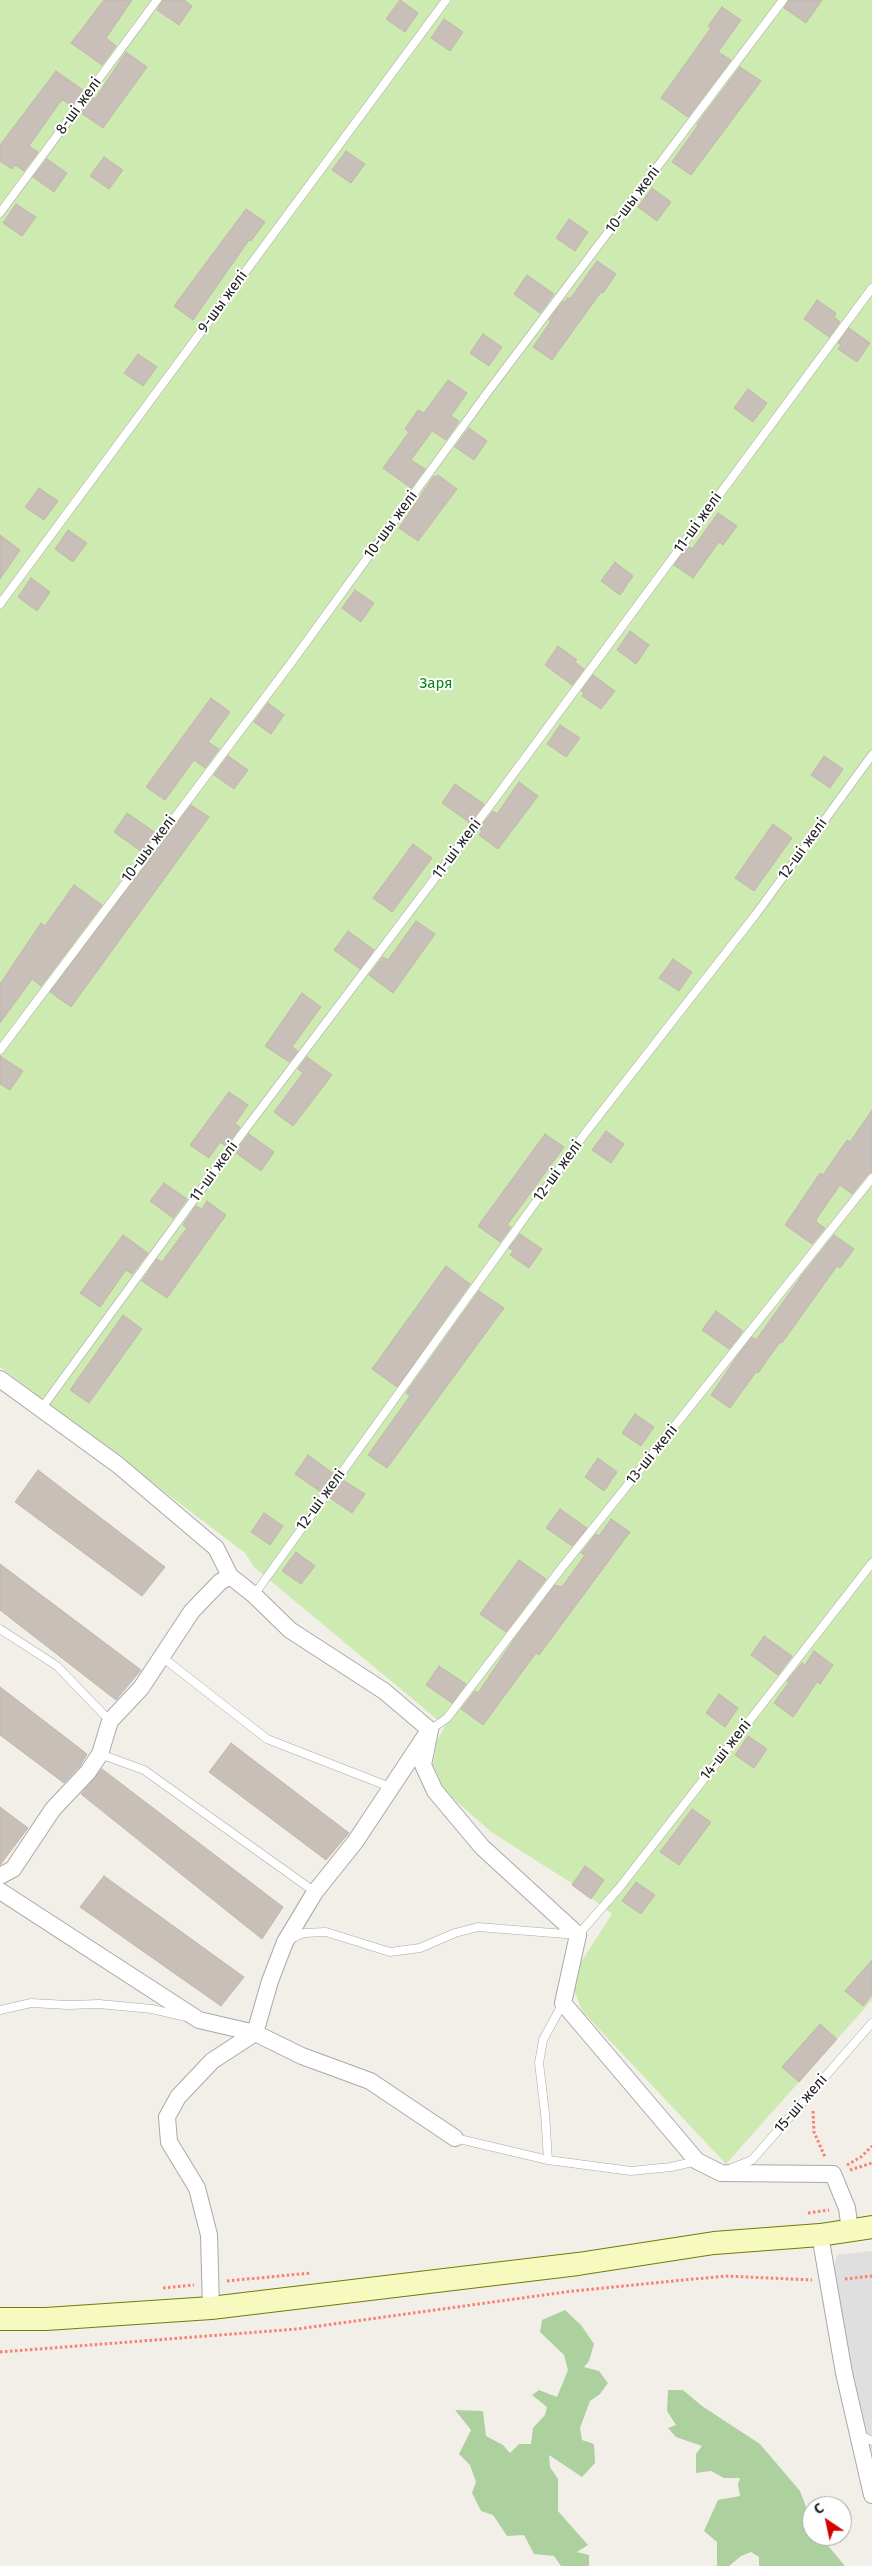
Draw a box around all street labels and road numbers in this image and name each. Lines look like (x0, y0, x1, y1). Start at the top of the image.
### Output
street label: 8-ші желі (52, 74, 106, 138)
street label: 10-шы желі (602, 163, 664, 237)
street label: 9-шы желі (194, 267, 252, 337)
street label: 10-шы желі (360, 488, 422, 562)
street label: 11-ші желі (670, 489, 726, 557)
street label: 10-шы желі (118, 812, 180, 886)
street label: 11-ші желі (429, 815, 485, 883)
street label: 12-ші желі (775, 815, 831, 883)
street label: 12-ші желі (530, 1137, 586, 1205)
street label: 11-ші желі (186, 1138, 242, 1206)
street label: 13-ші желі (622, 1421, 682, 1489)
street label: 12-ші желі (293, 1466, 349, 1534)
street label: 14-ші желі (697, 1716, 755, 1784)
street label: 15-ші желі (771, 2071, 831, 2137)

